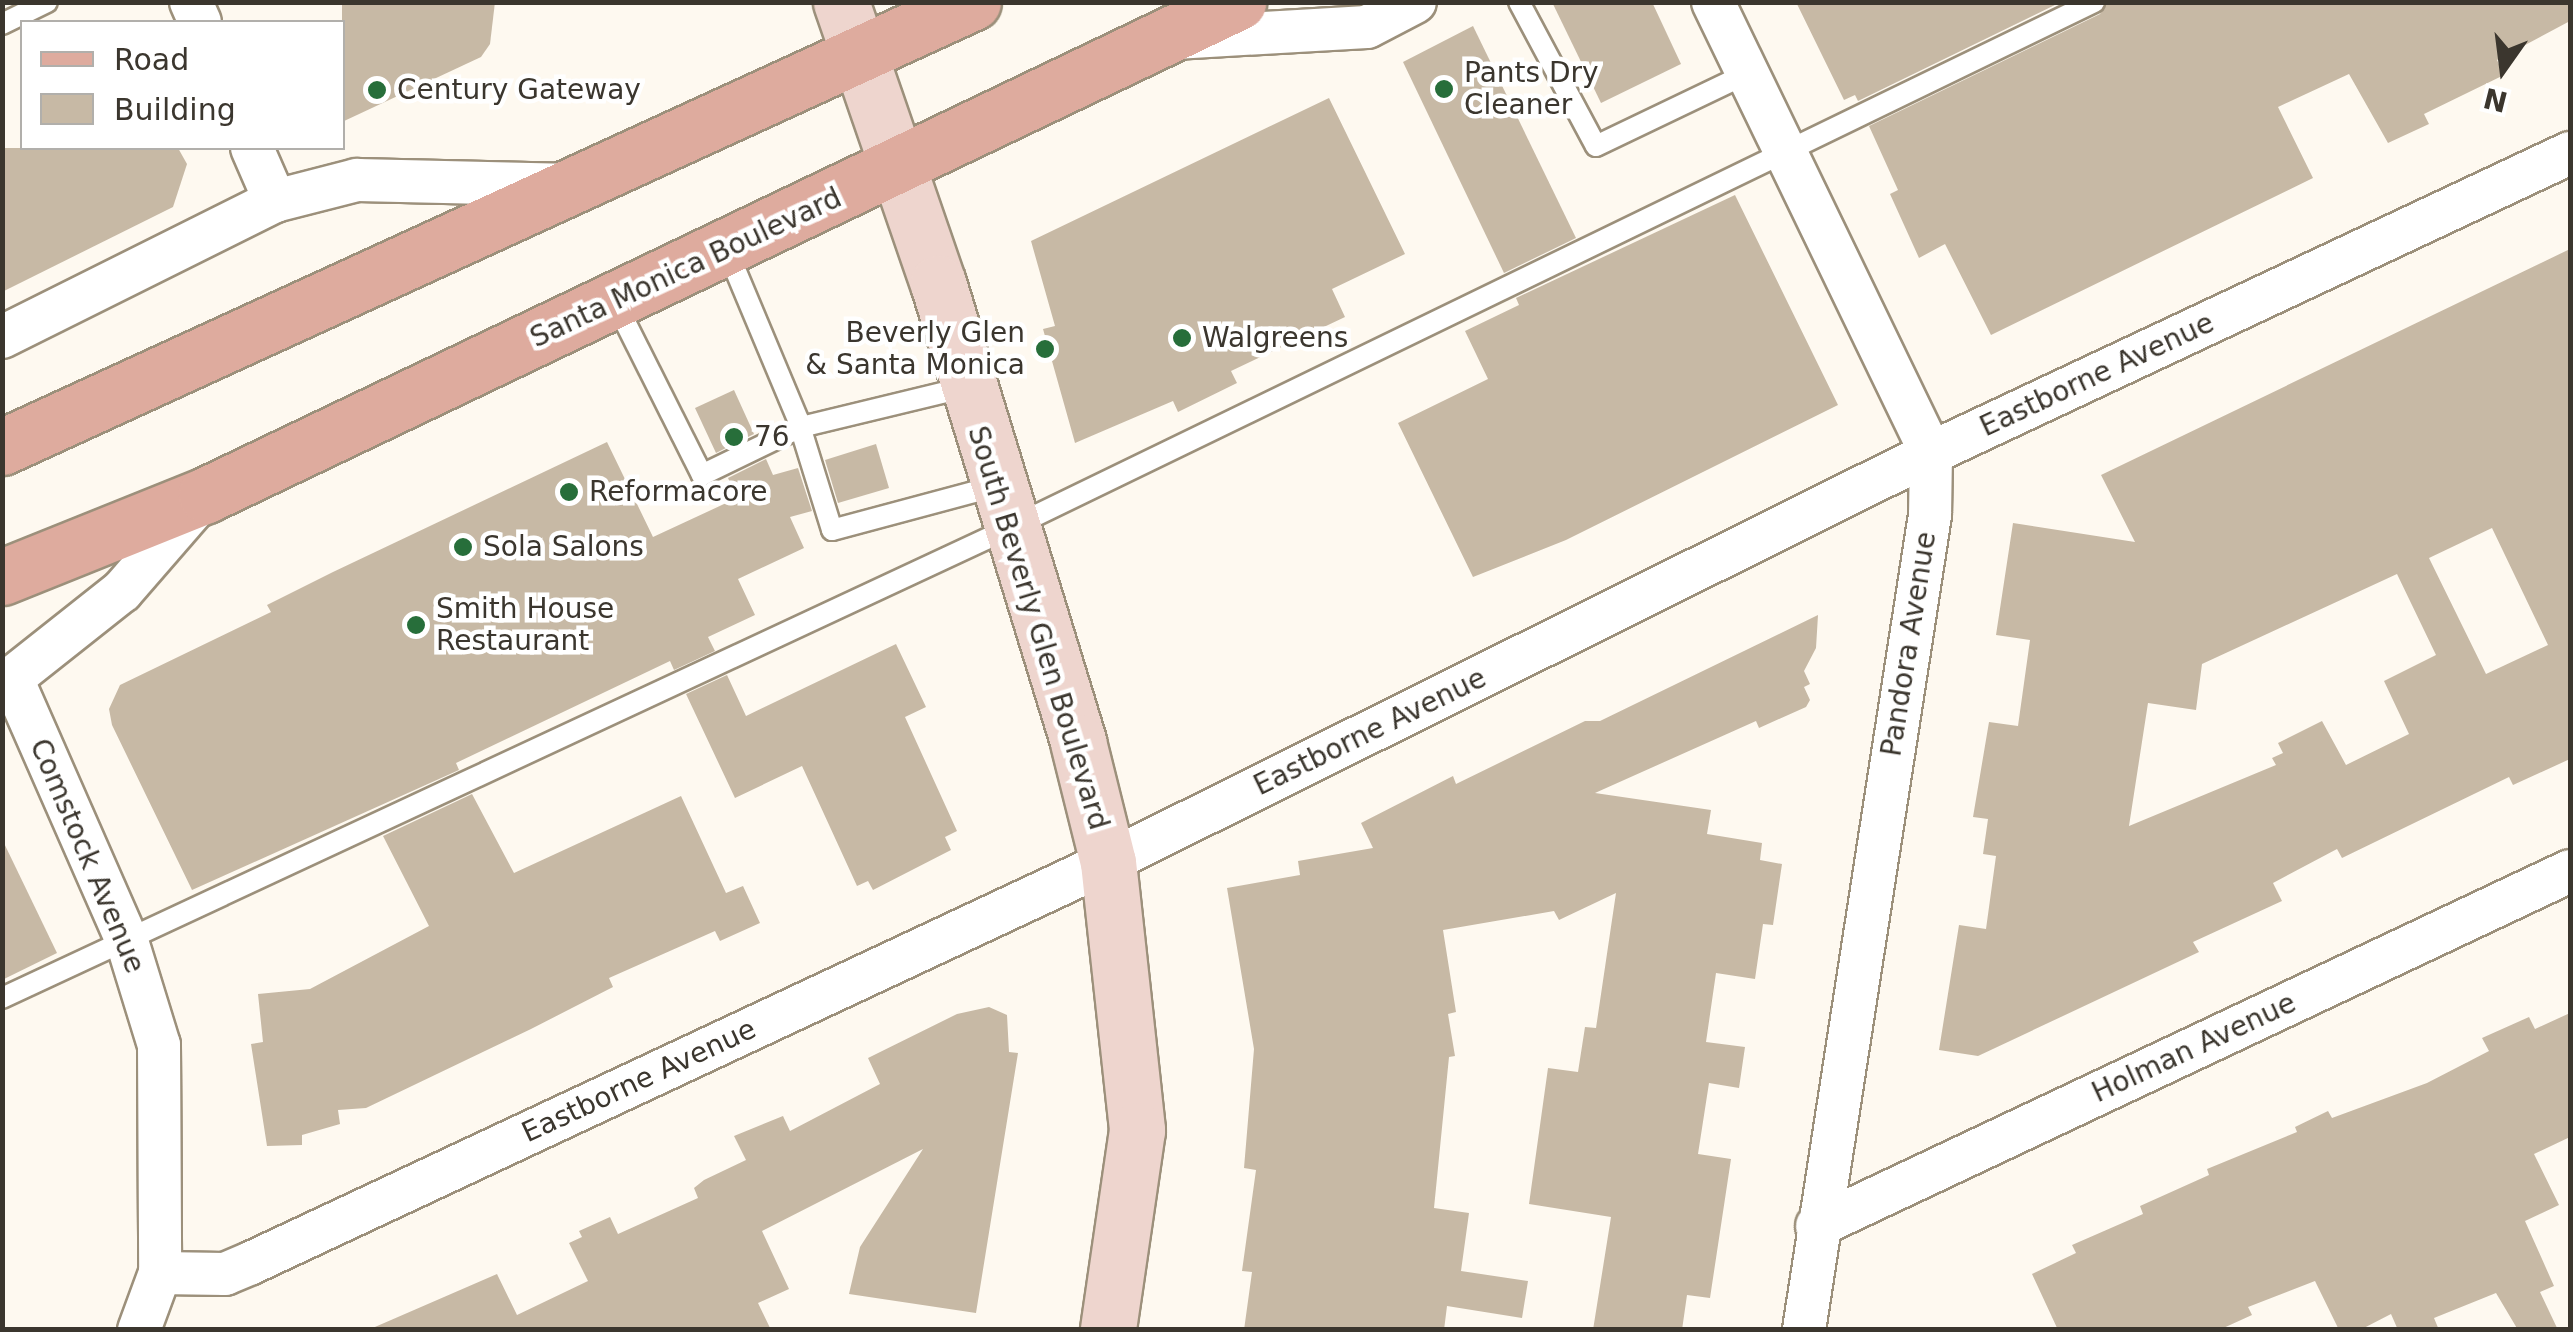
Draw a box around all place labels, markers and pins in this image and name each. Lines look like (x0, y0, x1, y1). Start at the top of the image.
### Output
place label: Pants Dry Cleaner (1464, 56, 1599, 122)
place label: Century Gateway (397, 73, 641, 107)
marker: Pants Dry Cleaner (1433, 78, 1455, 100)
marker: Century Gateway (366, 79, 388, 101)
place label: Beverly Glen & Santa Monica (805, 316, 1025, 382)
place label: Walgreens (1202, 321, 1348, 355)
marker: Walgreens (1171, 327, 1193, 349)
marker: Beverly Glen & Santa Monica (1034, 338, 1056, 360)
place label: 76 (754, 420, 790, 454)
marker: 76 (723, 426, 745, 448)
place label: Reformacore (589, 475, 768, 509)
marker: Reformacore (558, 481, 580, 503)
place label: Sola Salons (483, 530, 644, 564)
marker: Sola Salons (452, 536, 474, 558)
place label: Smith House Restaurant (436, 592, 614, 658)
marker: Smith House Restaurant (405, 614, 427, 636)

